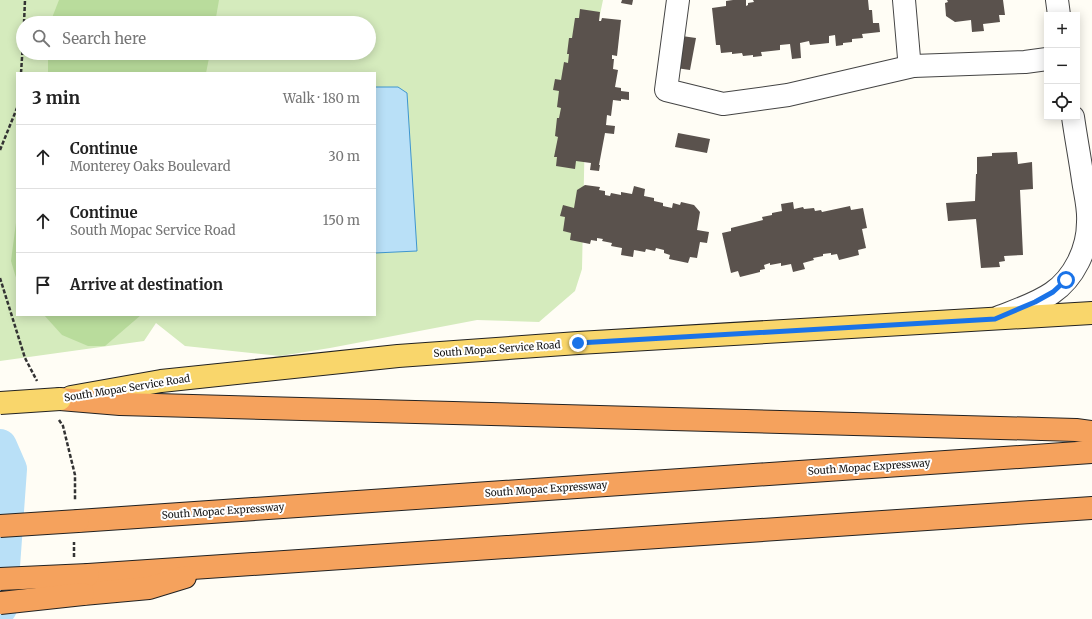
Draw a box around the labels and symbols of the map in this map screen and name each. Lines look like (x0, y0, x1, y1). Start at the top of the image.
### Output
route start (1057, 271, 1075, 289)
route end (569, 334, 587, 352)
street label: South Mopac Service Road (433, 338, 561, 360)
street label: South Mopac Service Road (63, 372, 191, 404)
street label: South Mopac Expressway (807, 456, 931, 478)
street label: South Mopac Expressway (484, 478, 608, 500)
street label: South Mopac Expressway (161, 500, 285, 522)

